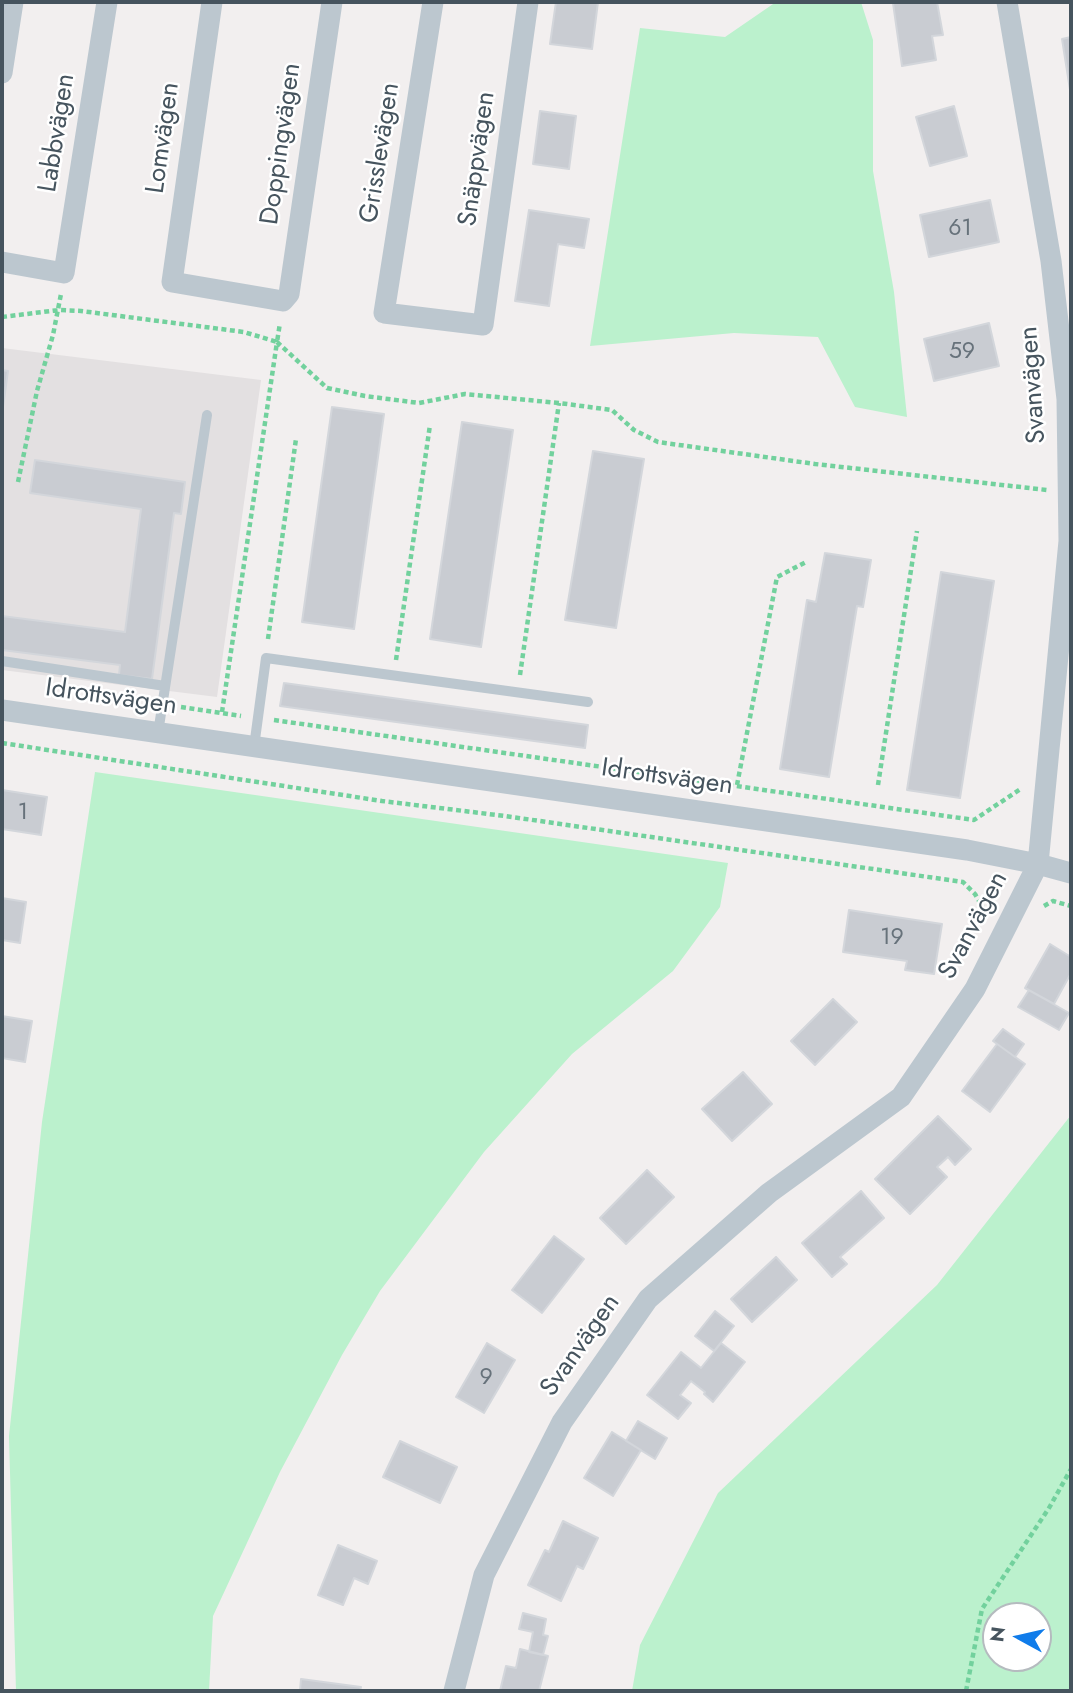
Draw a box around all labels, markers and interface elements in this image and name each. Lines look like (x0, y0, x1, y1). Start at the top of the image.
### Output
street label: Doppingvägen (255, 61, 309, 227)
street label: Labbvägen (33, 72, 83, 194)
street label: Lomvägen (141, 80, 187, 196)
street label: Grisslevägen (355, 81, 407, 225)
street label: Snäppvägen (453, 90, 503, 228)
house number: 61 (948, 215, 972, 243)
street label: Svanvägen (1014, 325, 1054, 445)
house number: 59 (949, 338, 975, 366)
street label: Idrottsvägen (43, 673, 179, 723)
street label: Idrottsvägen (599, 753, 735, 803)
house number: 1 (18, 799, 28, 827)
street label: Svanvägen (933, 867, 1015, 985)
house number: 19 (880, 924, 904, 952)
street label: Svanvägen (534, 1289, 628, 1403)
house number: 9 (479, 1364, 493, 1392)
north arrow (982, 1602, 1052, 1672)
text: N (983, 1625, 1012, 1644)

